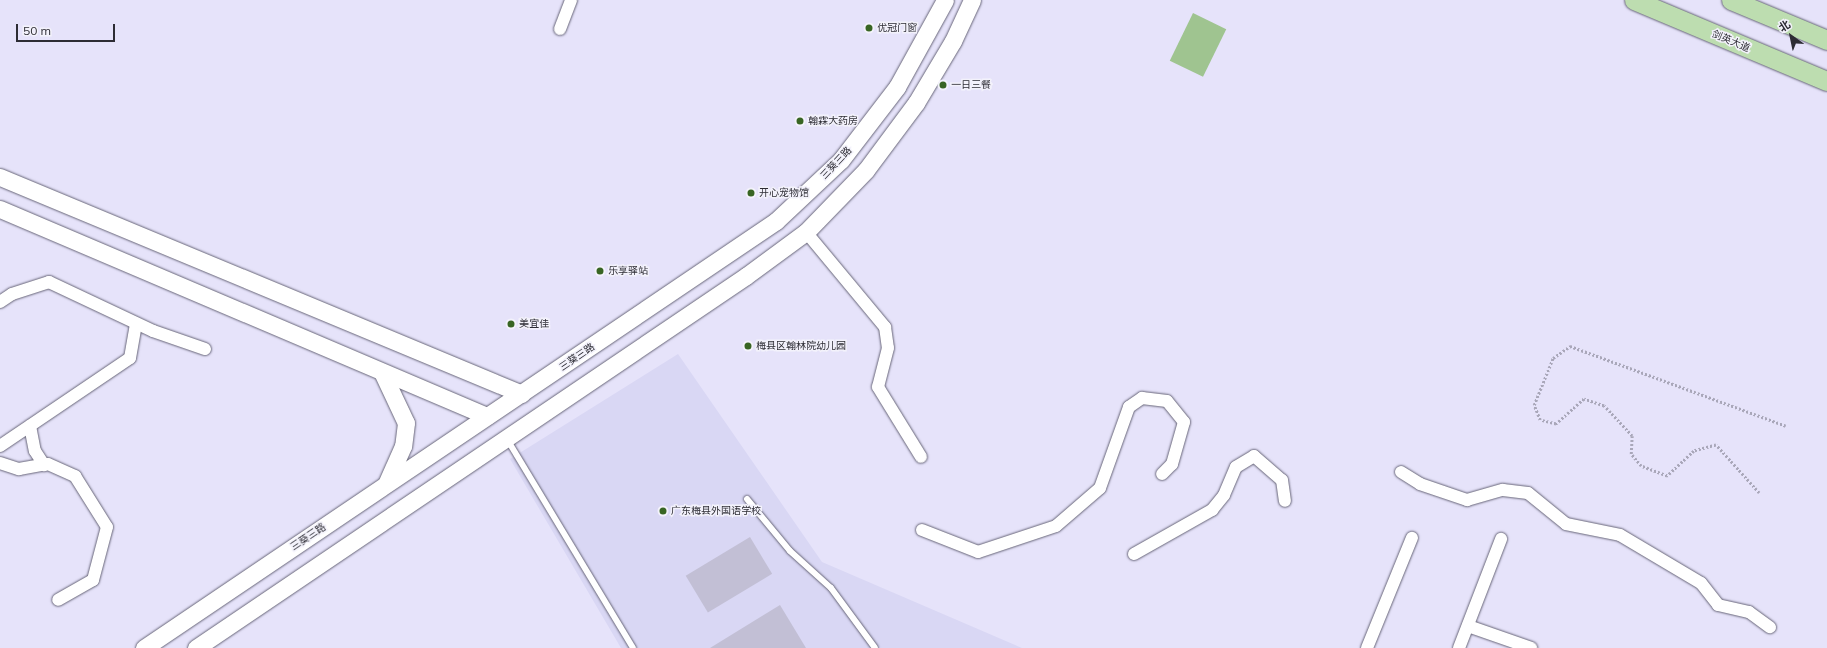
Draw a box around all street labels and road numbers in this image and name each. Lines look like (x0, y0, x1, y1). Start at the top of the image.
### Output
street label: 剑英大道 (1710, 28, 1752, 54)
street label: 三葵三路 (818, 144, 854, 182)
street label: 三葵三路 (557, 341, 597, 373)
street label: 三葵三路 (288, 521, 328, 553)

